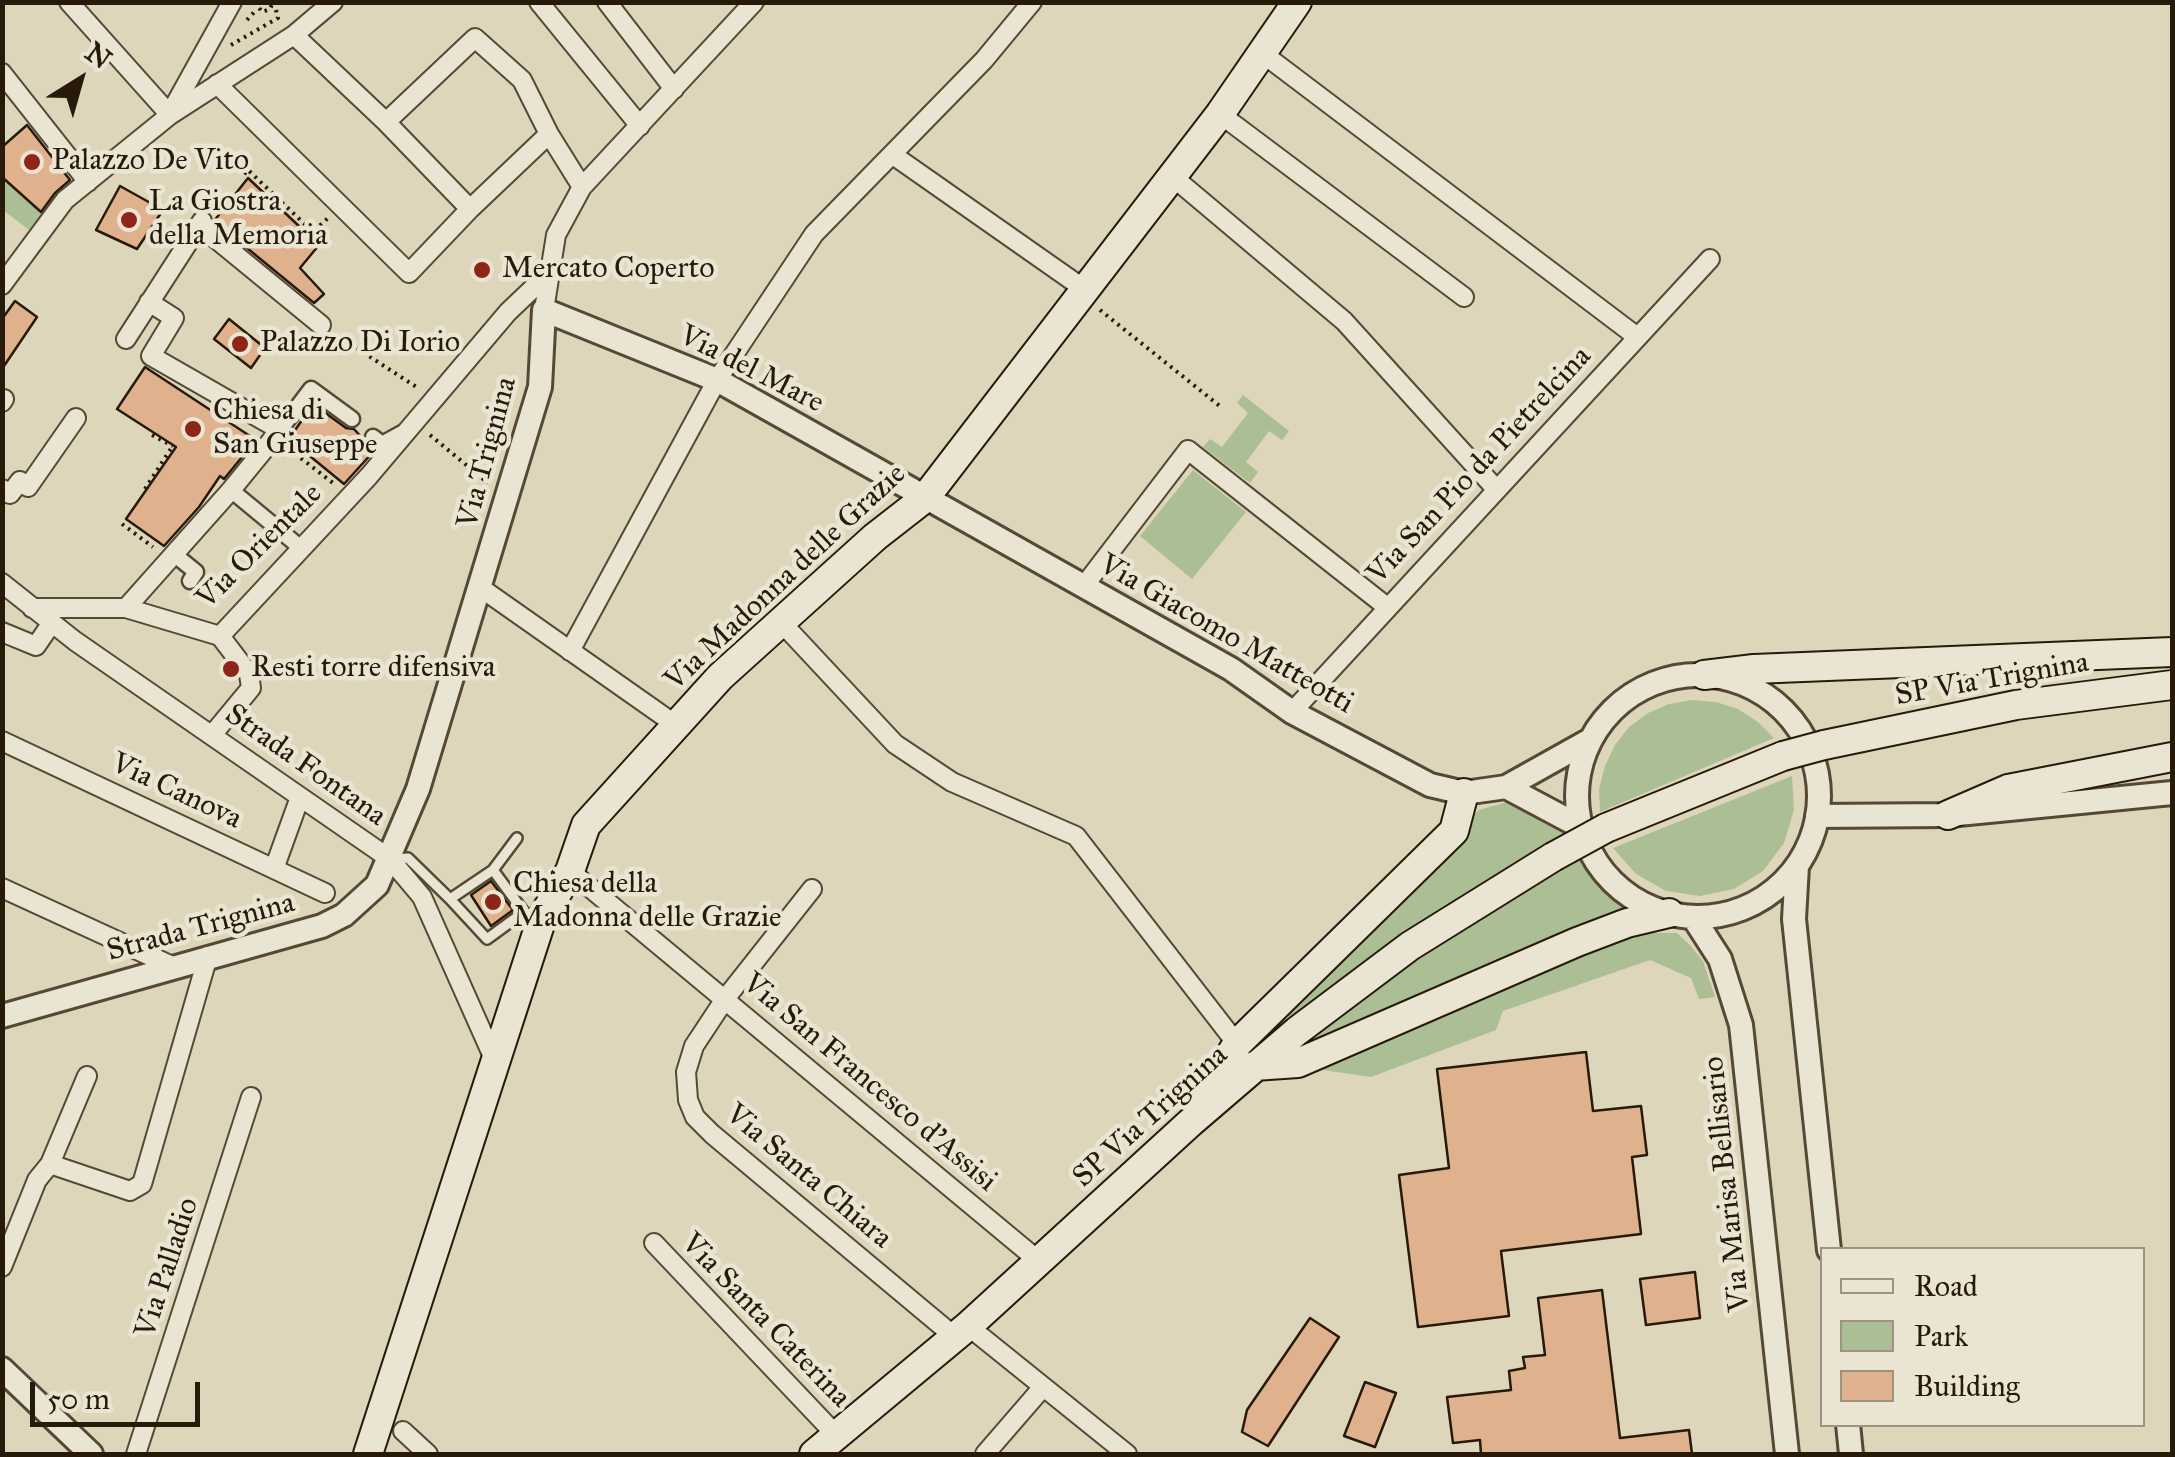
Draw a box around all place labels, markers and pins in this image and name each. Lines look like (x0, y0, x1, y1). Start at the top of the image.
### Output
place label: Palazzo De Vito (52, 144, 249, 180)
marker: Palazzo De Vito (21, 151, 43, 173)
place label: La Giostra della Memoria (149, 185, 328, 256)
marker: La Giostra della Memoria (118, 209, 140, 231)
place label: Mercato Coperto (502, 252, 715, 288)
marker: Mercato Coperto (471, 259, 493, 281)
place label: Palazzo Di Iorio (260, 326, 460, 362)
marker: Palazzo Di Iorio (229, 333, 251, 355)
place label: Chiesa di San Giuseppe (213, 394, 378, 464)
marker: Chiesa di San Giuseppe (182, 418, 204, 440)
place label: Resti torre difensiva (251, 651, 496, 687)
marker: Resti torre difensiva (220, 658, 242, 680)
place label: Chiesa della Madonna delle Grazie (513, 867, 782, 938)
marker: Chiesa della Madonna delle Grazie (482, 891, 504, 913)

